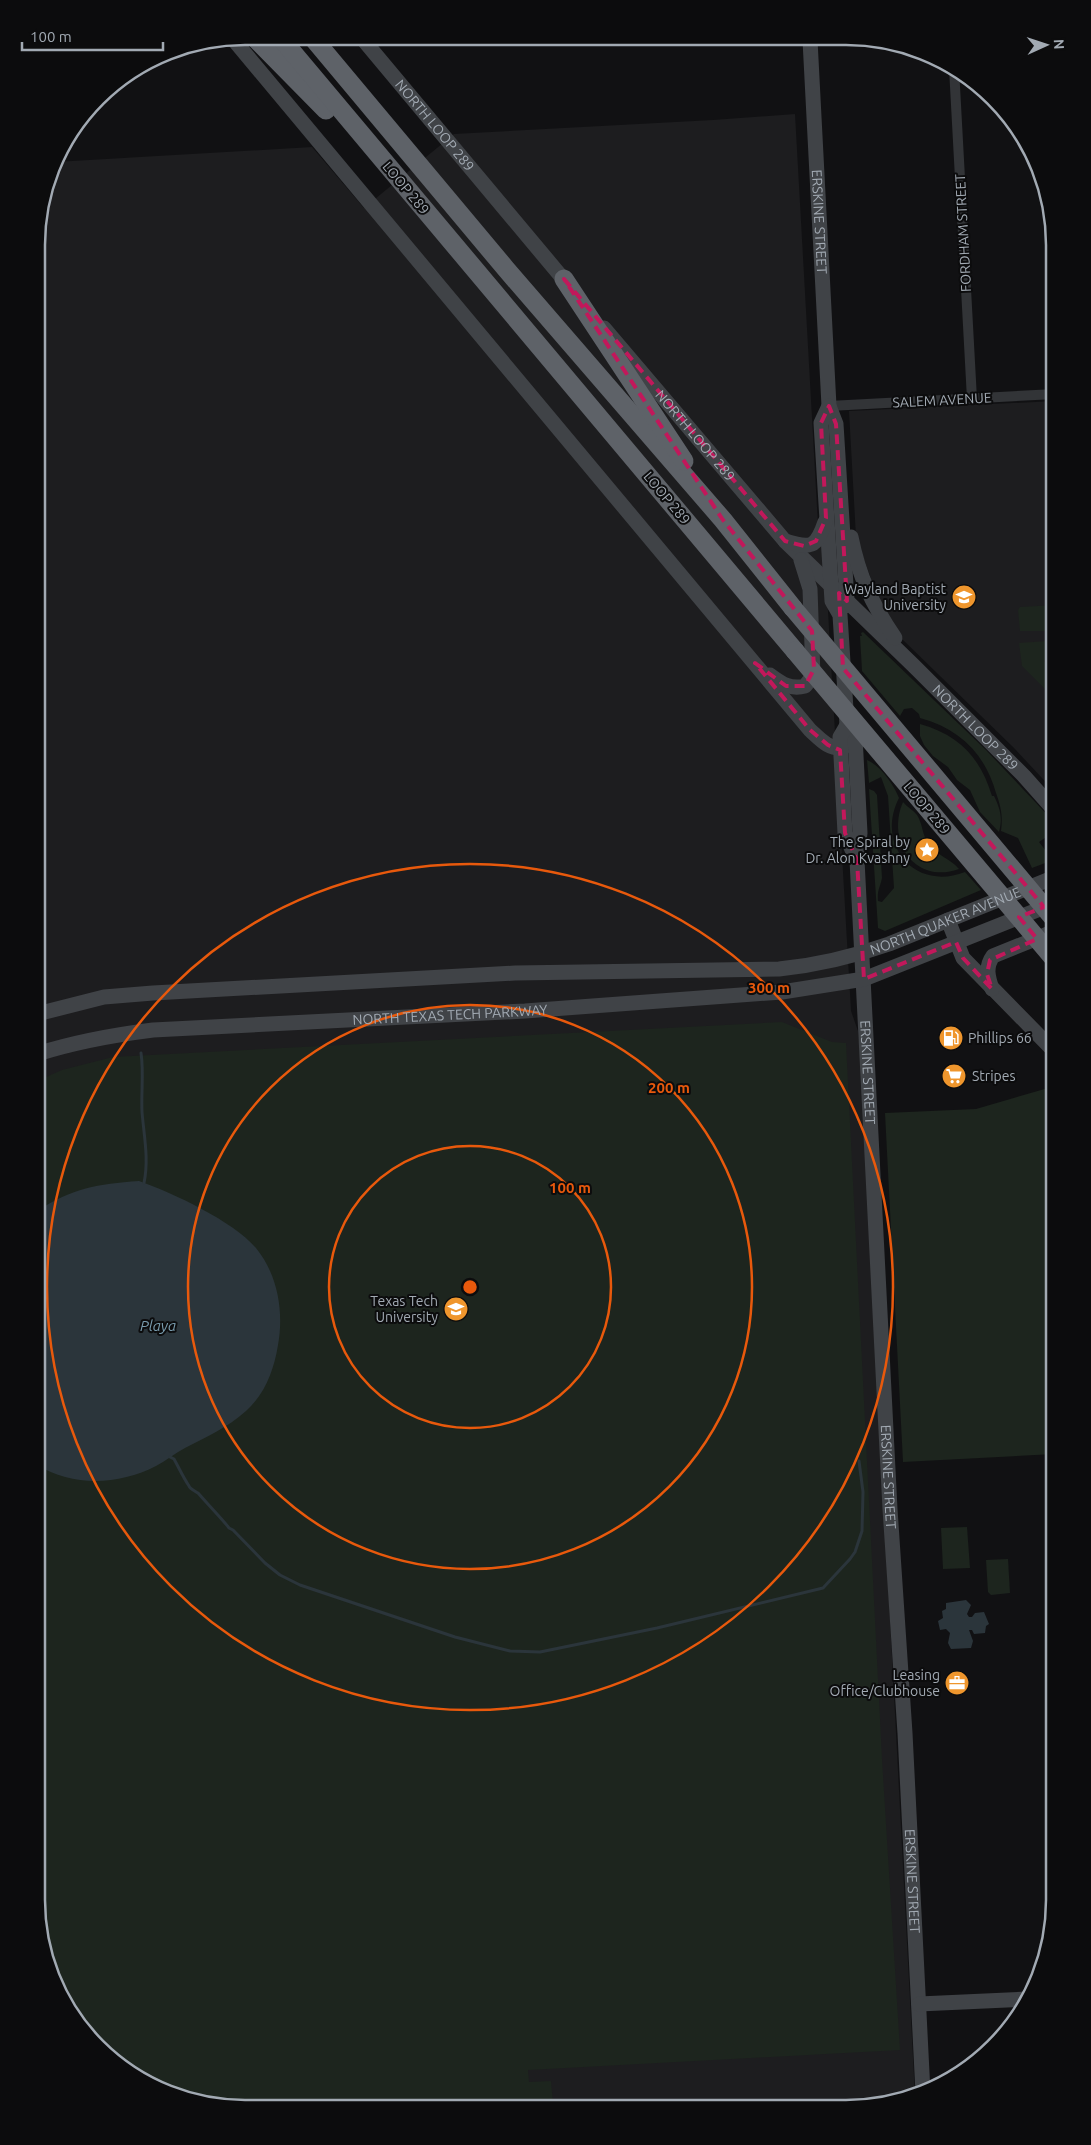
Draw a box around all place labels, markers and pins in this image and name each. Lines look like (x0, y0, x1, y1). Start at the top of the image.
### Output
place label: Wayland Baptist University (844, 581, 946, 613)
school or university icon: Wayland Baptist University (951, 584, 977, 610)
place label: The Spiral by Dr. Alon Kvashny (805, 834, 910, 866)
place icon: The Spiral by Dr. Alon Kvashny (914, 837, 940, 863)
fuel station icon: Phillips 66 (938, 1025, 964, 1051)
place label: Phillips 66 (968, 1030, 1032, 1046)
supermarket icon: Stripes (941, 1063, 967, 1089)
place label: Stripes (972, 1068, 1016, 1084)
centre of rings (461, 1278, 479, 1296)
place label: Texas Tech University (370, 1293, 438, 1325)
school or university icon: Texas Tech University (443, 1296, 469, 1322)
place label: Leasing Office/Clubhouse (830, 1667, 940, 1699)
office icon: Leasing Office/Clubhouse (944, 1670, 970, 1696)

